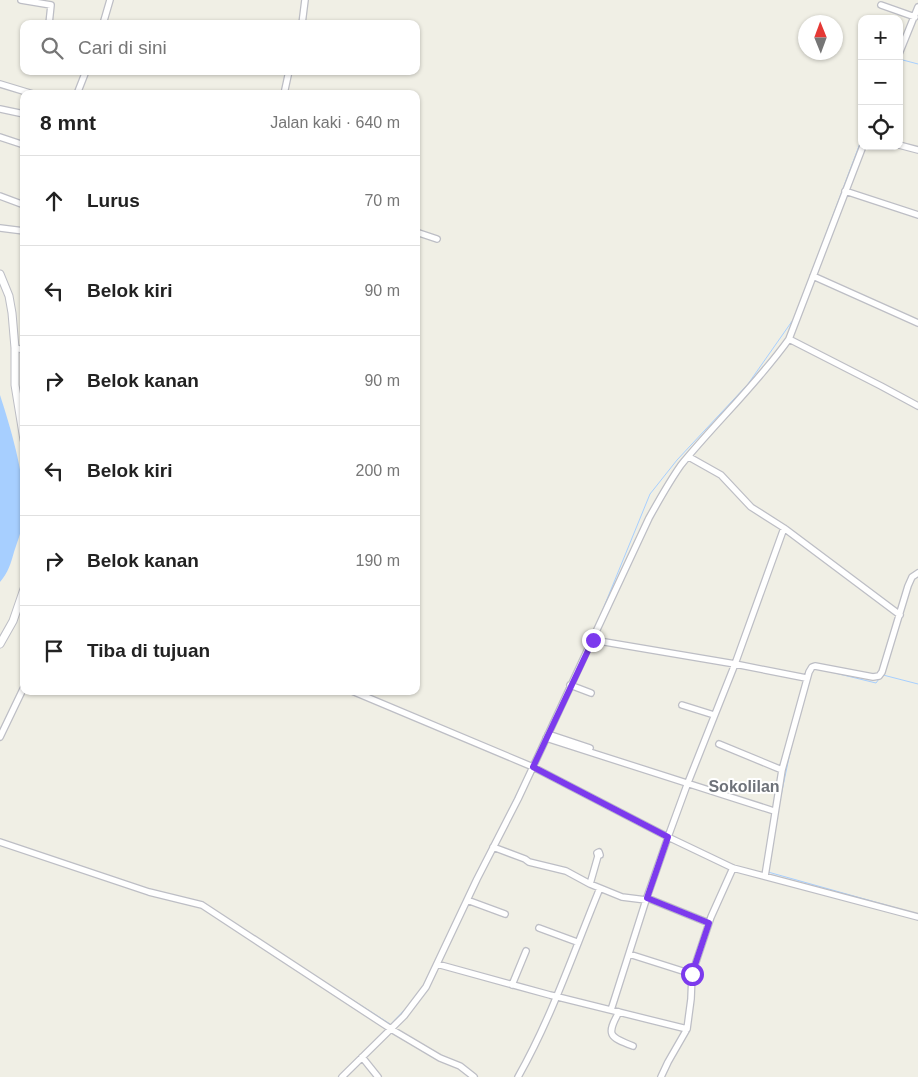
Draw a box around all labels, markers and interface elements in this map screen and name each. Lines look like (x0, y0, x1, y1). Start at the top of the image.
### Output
north arrow (798, 15, 843, 60)
map controls (858, 15, 903, 150)
button: + (858, 15, 903, 60)
search box (20, 20, 420, 75)
icon: search (38, 34, 66, 62)
text: Cari di sini (78, 37, 167, 58)
button: − (858, 60, 903, 105)
button: locate (858, 105, 903, 150)
text: 8 mnt (40, 111, 96, 134)
text: Jalan kaki · 640 m (270, 114, 400, 131)
icon: ahead (40, 187, 68, 215)
text: Lurus (87, 190, 140, 211)
text: 70 m (364, 192, 400, 209)
icon: left (40, 277, 68, 305)
text: Belok kiri (87, 280, 173, 301)
text: 90 m (364, 282, 400, 299)
icon: right (40, 367, 68, 395)
text: Belok kanan (87, 370, 199, 391)
text: 90 m (364, 372, 400, 389)
icon: left (40, 457, 68, 485)
text: Belok kiri (87, 460, 173, 481)
text: 200 m (356, 462, 400, 479)
icon: right (40, 547, 68, 575)
text: Belok kanan (87, 550, 199, 571)
text: 190 m (356, 552, 400, 569)
route end (582, 629, 605, 652)
icon: arrive (40, 637, 68, 665)
text: Tiba di tujuan (87, 640, 210, 661)
district label: Sokolilan (708, 778, 780, 795)
route start (681, 963, 704, 986)

